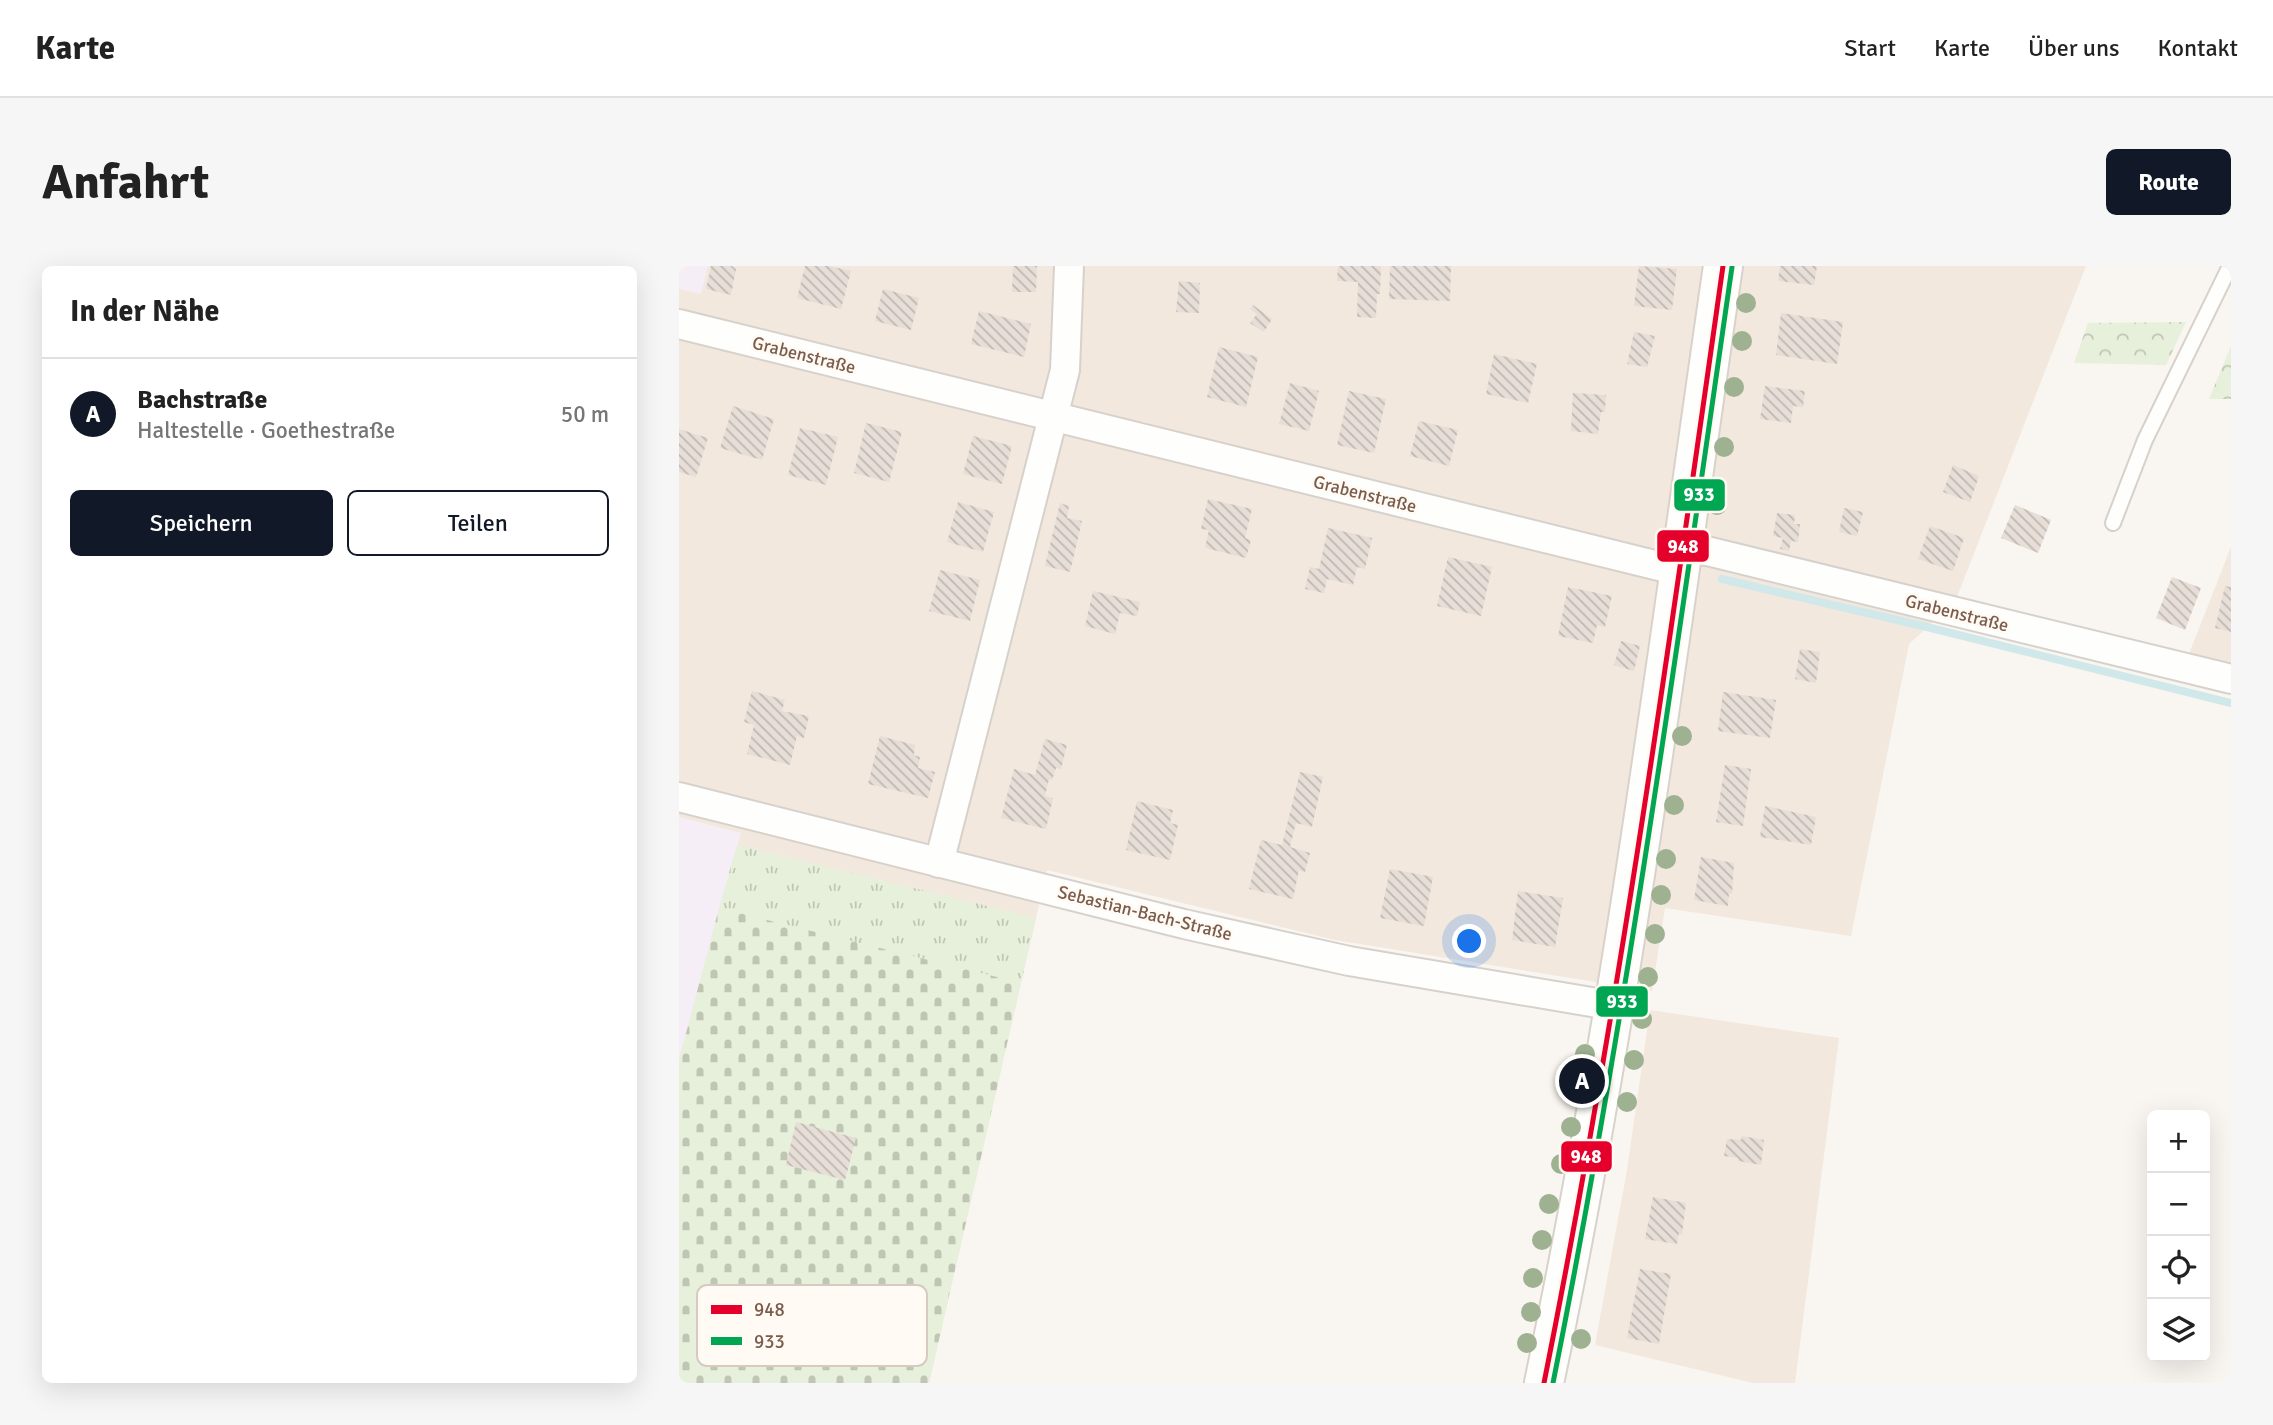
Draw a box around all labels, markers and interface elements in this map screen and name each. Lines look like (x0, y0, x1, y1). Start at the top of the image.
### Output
text: Karte (35, 28, 115, 69)
text: Start (1844, 33, 1896, 63)
text: Karte (1934, 33, 1990, 63)
text: Über uns (2028, 33, 2120, 63)
text: Kontakt (2158, 33, 2238, 63)
button: Route (2106, 149, 2231, 215)
text: Anfahrt (42, 152, 209, 212)
text: In der Nähe (70, 293, 219, 330)
street label: Grabenstraße (750, 332, 858, 378)
text: Bachstraße (137, 384, 267, 416)
text: A (86, 400, 100, 429)
text: 50 m (561, 400, 609, 429)
text: Haltestelle · Goethestraße (137, 416, 395, 445)
street label: Grabenstraße (1311, 471, 1419, 517)
line badge: 933 (1673, 478, 1726, 512)
text: 933 (1684, 483, 1714, 507)
button: Speichern (70, 490, 333, 556)
button: Teilen (347, 490, 609, 556)
line badge: 948 (1656, 529, 1710, 563)
text: 948 (1668, 535, 1698, 559)
street label: Grabenstraße (1903, 590, 2011, 636)
street label: Sebastian-Bach-Straße (1056, 881, 1234, 945)
your location (1452, 924, 1486, 958)
line badge: 933 (1595, 985, 1649, 1018)
text: 933 (1607, 990, 1637, 1014)
pin: A (1559, 1055, 1605, 1107)
map controls (2147, 1110, 2210, 1362)
button: + (2147, 1110, 2210, 1173)
line badge: 948 (1560, 1140, 1613, 1173)
text: 948 (1571, 1145, 1601, 1169)
button: − (2147, 1173, 2210, 1236)
button: locate (2147, 1236, 2210, 1299)
legend (697, 1285, 927, 1366)
text: 948 (754, 1298, 785, 1322)
button: layers (2147, 1299, 2210, 1362)
text: 933 (754, 1330, 785, 1354)

